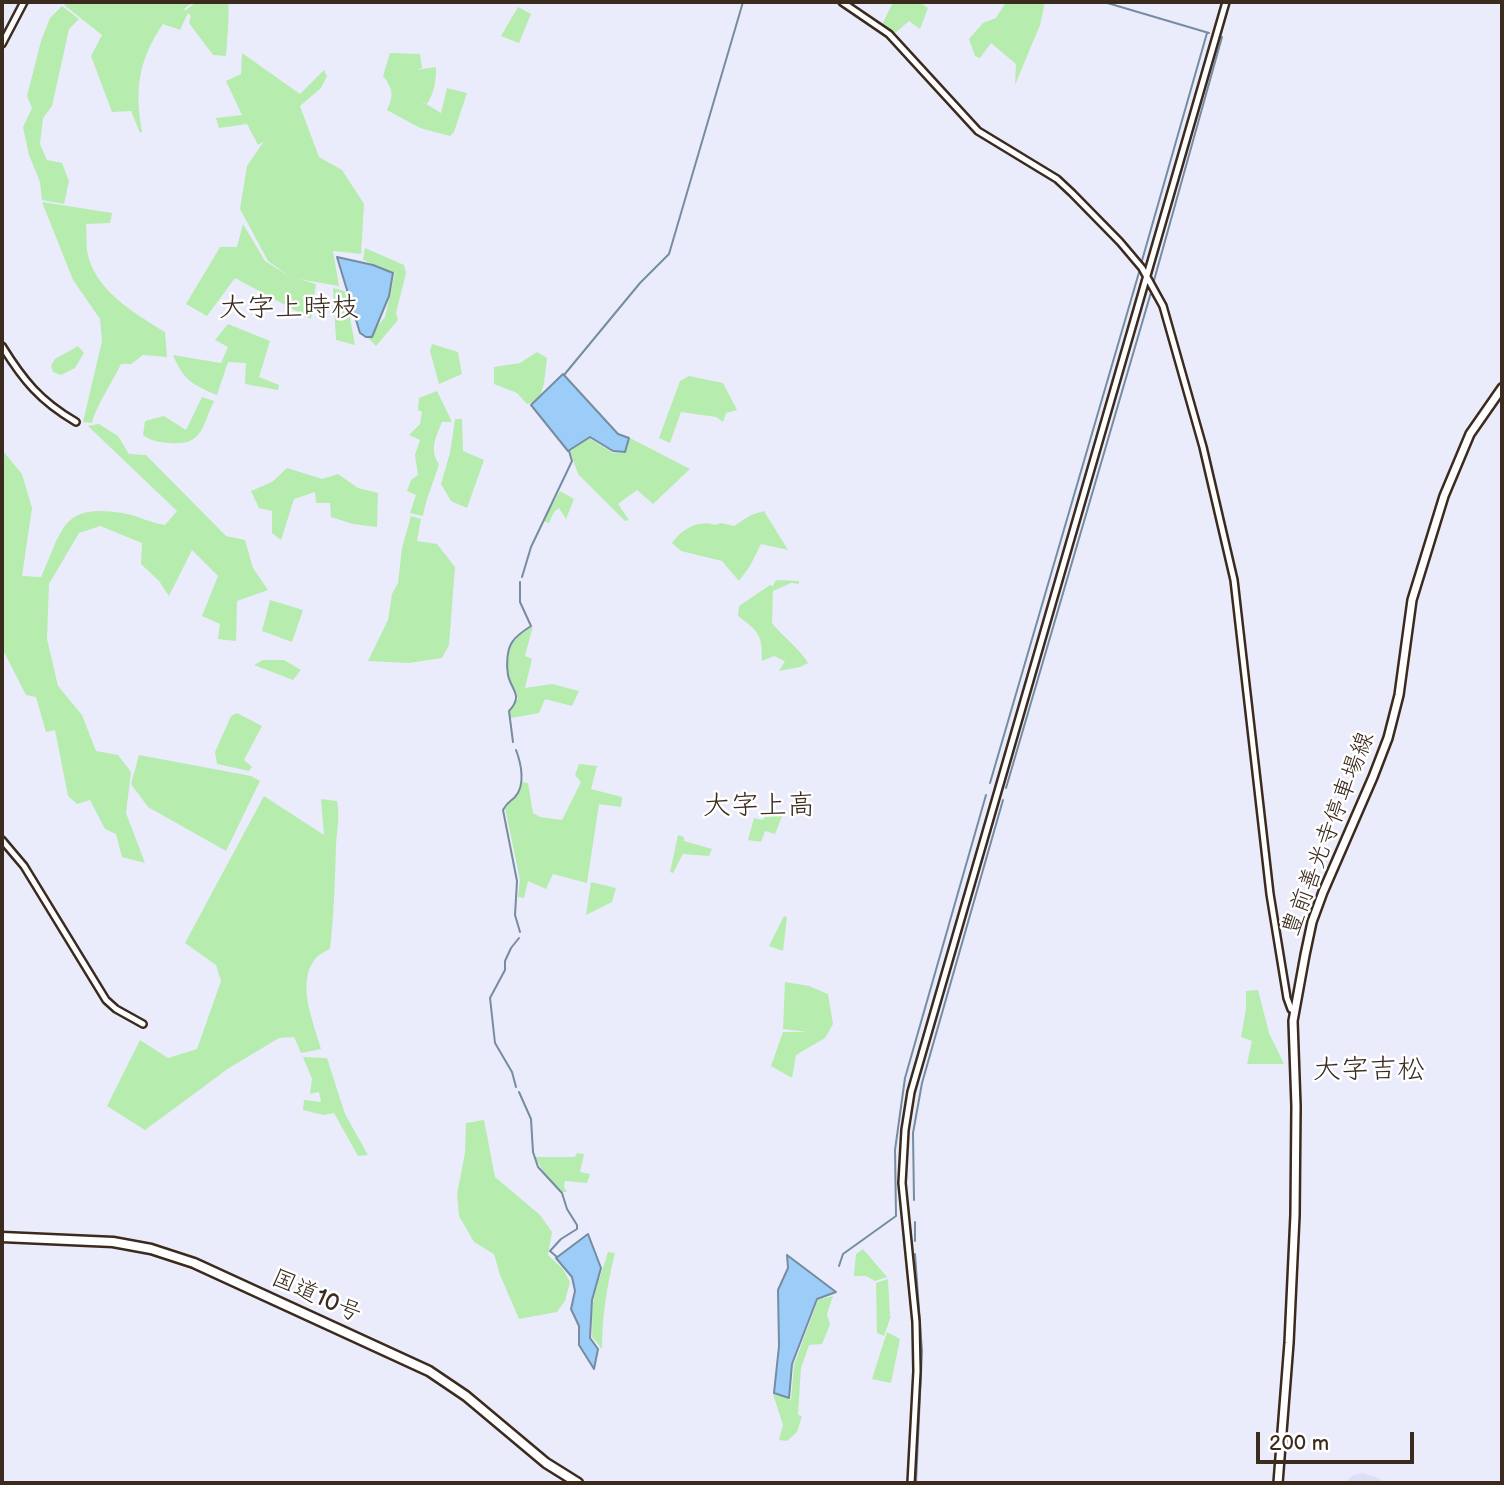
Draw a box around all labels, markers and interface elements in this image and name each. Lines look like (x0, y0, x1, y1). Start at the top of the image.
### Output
district label: 大字上時枝 (219, 292, 359, 326)
street label: 豊前善光寺停車場線 (1277, 728, 1381, 940)
district label: 大字上高 (703, 790, 815, 824)
district label: 大字吉松 (1313, 1054, 1425, 1088)
street label: 国道10号 (267, 1264, 365, 1330)
scale bar (1259, 1418, 1416, 1462)
text: 200 m (1269, 1431, 1329, 1456)

